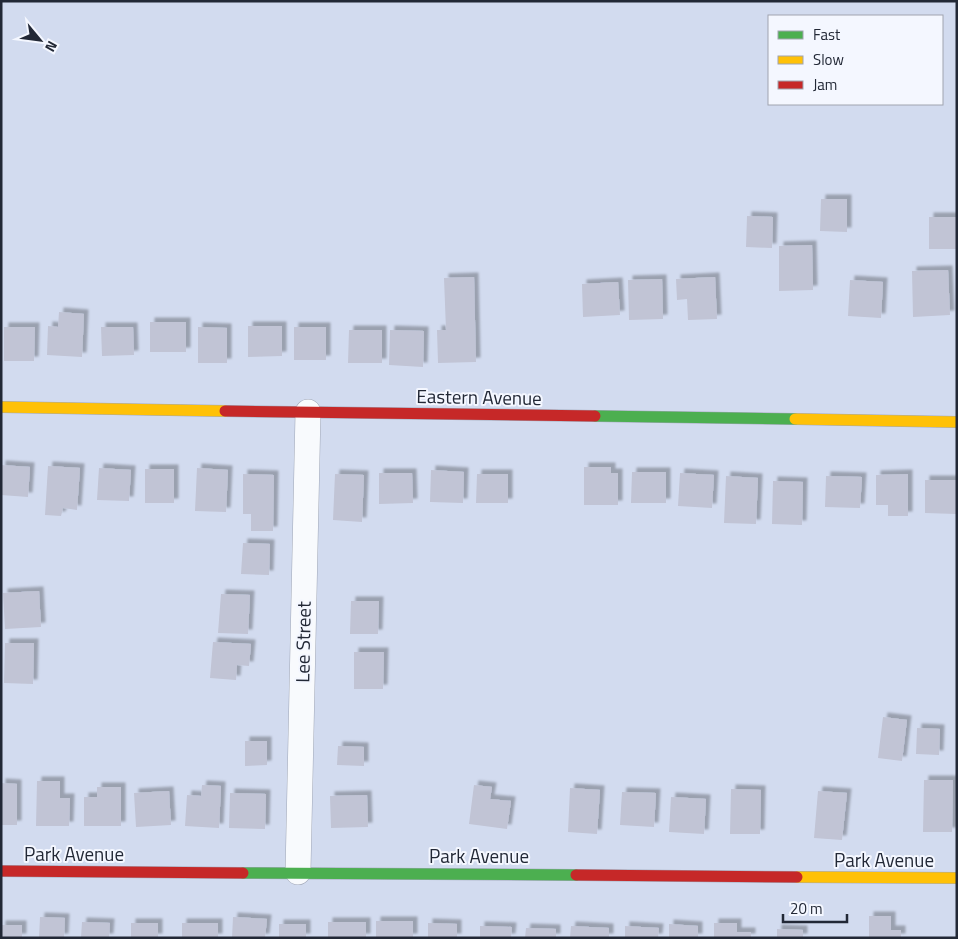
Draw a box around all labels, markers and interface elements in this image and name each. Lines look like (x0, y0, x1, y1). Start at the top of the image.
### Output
north arrow (15, 15, 65, 65)
legend (768, 15, 943, 105)
text: Fast (813, 23, 841, 46)
text: N (40, 37, 63, 56)
text: Slow (813, 48, 844, 71)
text: Jam (813, 73, 837, 96)
street label: Eastern Avenue (416, 381, 542, 412)
street label: Lee Street (287, 601, 318, 683)
street label: Park Avenue (24, 839, 124, 868)
street label: Park Avenue (429, 841, 529, 870)
street label: Park Avenue (834, 845, 934, 874)
scale bar (783, 892, 847, 924)
text: 20 m (790, 897, 823, 920)

